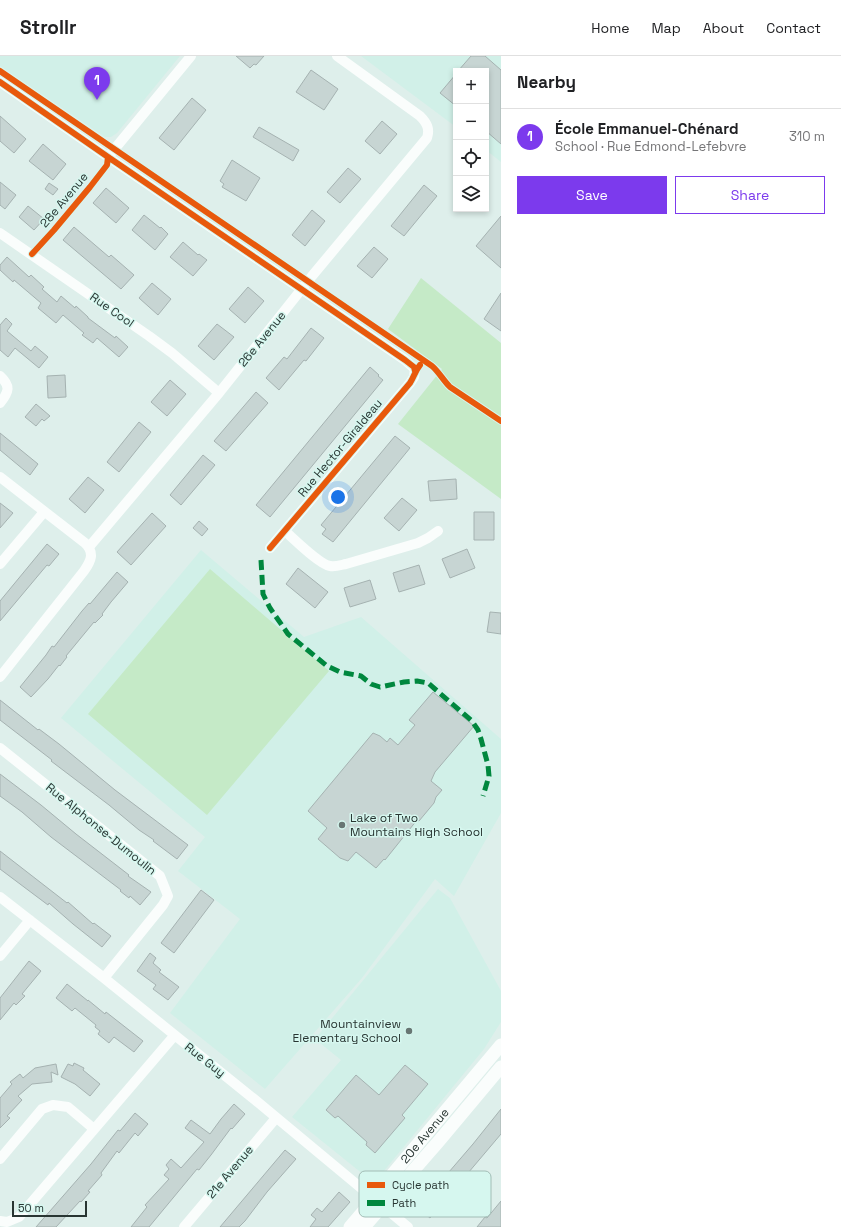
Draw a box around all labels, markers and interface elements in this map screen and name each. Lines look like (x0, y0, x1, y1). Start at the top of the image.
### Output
text: Strollr (20, 15, 77, 40)
text: Home (591, 19, 629, 37)
text: Map (651, 19, 681, 37)
text: About (703, 19, 744, 37)
text: Contact (766, 19, 821, 37)
pin: 1 (84, 67, 110, 100)
map controls (453, 68, 489, 212)
button: + (453, 68, 489, 104)
text: Nearby (517, 71, 576, 93)
button: − (453, 104, 489, 140)
text: École Emmanuel-Chénard (555, 119, 739, 138)
text: 1 (527, 128, 533, 145)
text: 310 m (789, 128, 825, 145)
text: School · Rue Edmond-Lefebvre (555, 138, 747, 155)
button: locate (453, 140, 489, 176)
street label: 28e Avenue (36, 169, 92, 231)
button: layers (453, 176, 489, 212)
button: Save (517, 176, 667, 214)
button: Share (675, 176, 825, 214)
street label: Rue Cool (87, 289, 137, 331)
street label: 26e Avenue (235, 308, 289, 370)
street label: Rue Hector-Giraldeau (294, 396, 386, 500)
your location (328, 487, 348, 507)
street label: Rue Alphonse-Dumoulin (42, 779, 160, 879)
place label: Lake of Two Mountains High School (350, 810, 483, 840)
marker: Lake of Two Mountains High School (337, 820, 347, 830)
place label: Mountainview Elementary School (293, 1016, 401, 1046)
marker: Mountainview Elementary School (404, 1026, 414, 1036)
street label: Rue Guy (181, 1039, 229, 1081)
street label: 20e Avenue (397, 1105, 453, 1167)
street label: 21e Avenue (203, 1142, 257, 1202)
legend (359, 1171, 491, 1217)
text: Cycle path (392, 1178, 449, 1192)
text: Path (392, 1196, 416, 1210)
scale bar (12, 1199, 87, 1218)
text: 50 m (18, 1201, 44, 1215)

